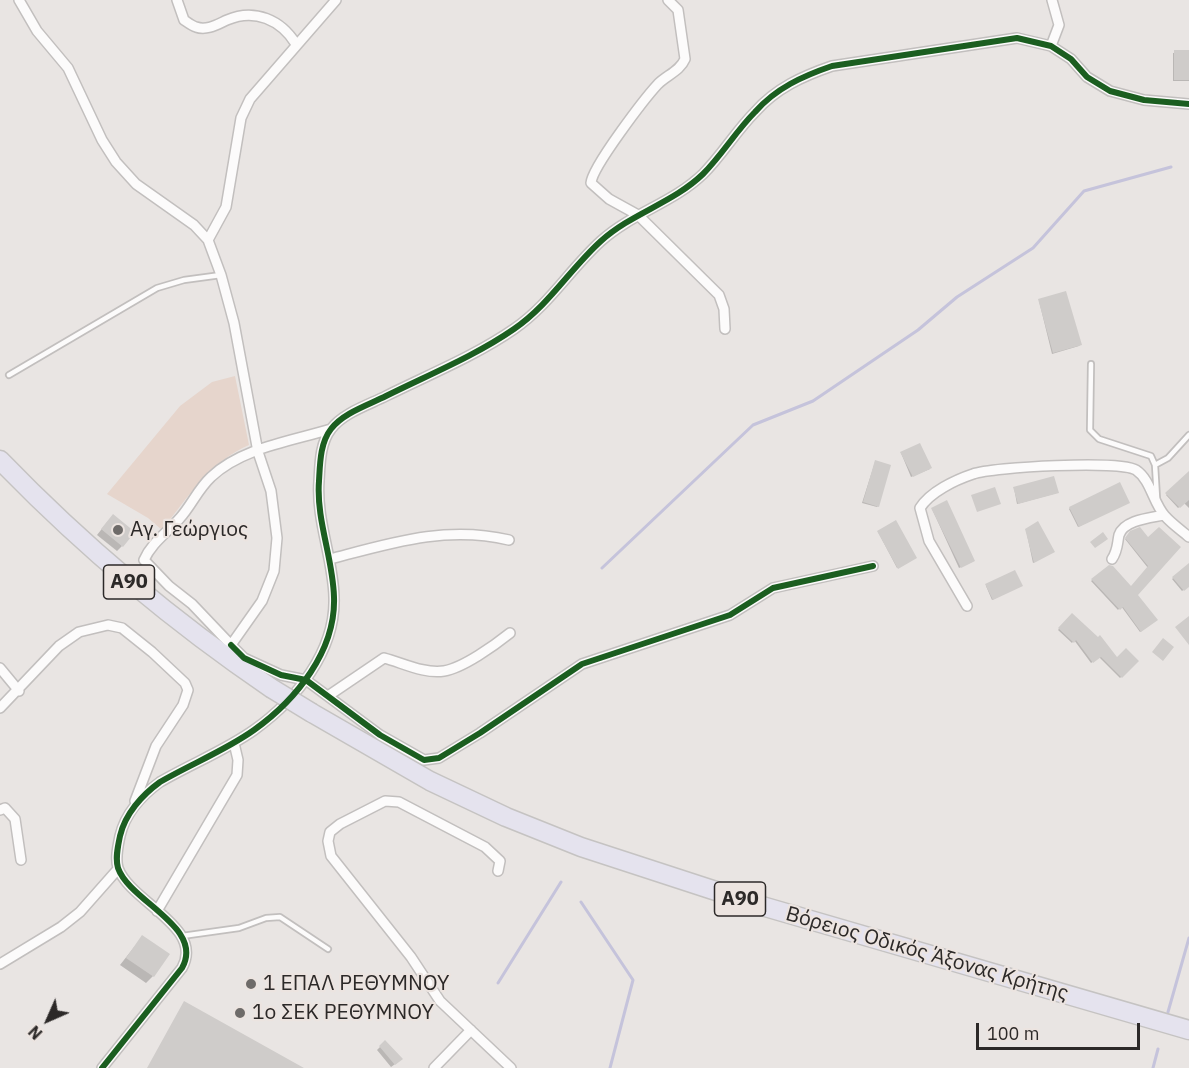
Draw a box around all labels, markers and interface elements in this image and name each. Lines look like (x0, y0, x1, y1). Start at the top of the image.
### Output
place label: Αγ. Γεώργιος (130, 517, 248, 543)
marker: Αγ. Γεώργιος (111, 523, 125, 537)
road number: Α90 (104, 565, 154, 599)
road number: Α90 (714, 882, 766, 916)
street label: Βόρειος Οδικός Άξονας Κρήτης (783, 902, 1071, 1006)
place label: 1 ΕΠΑΛ ΡΕΘΥΜΝΟΥ (263, 971, 450, 997)
marker: 1 ΕΠΑΛ ΡΕΘΥΜΝΟΥ (244, 977, 258, 991)
north arrow (18, 990, 78, 1050)
place label: 1ο ΣΕΚ ΡΕΘΥΜΝΟΥ (252, 1000, 434, 1026)
marker: 1ο ΣΕΚ ΡΕΘΥΜΝΟΥ (233, 1006, 247, 1020)
scale bar (979, 1011, 1142, 1049)
text: N (24, 1022, 46, 1044)
text: 100 m (987, 1022, 1039, 1045)

